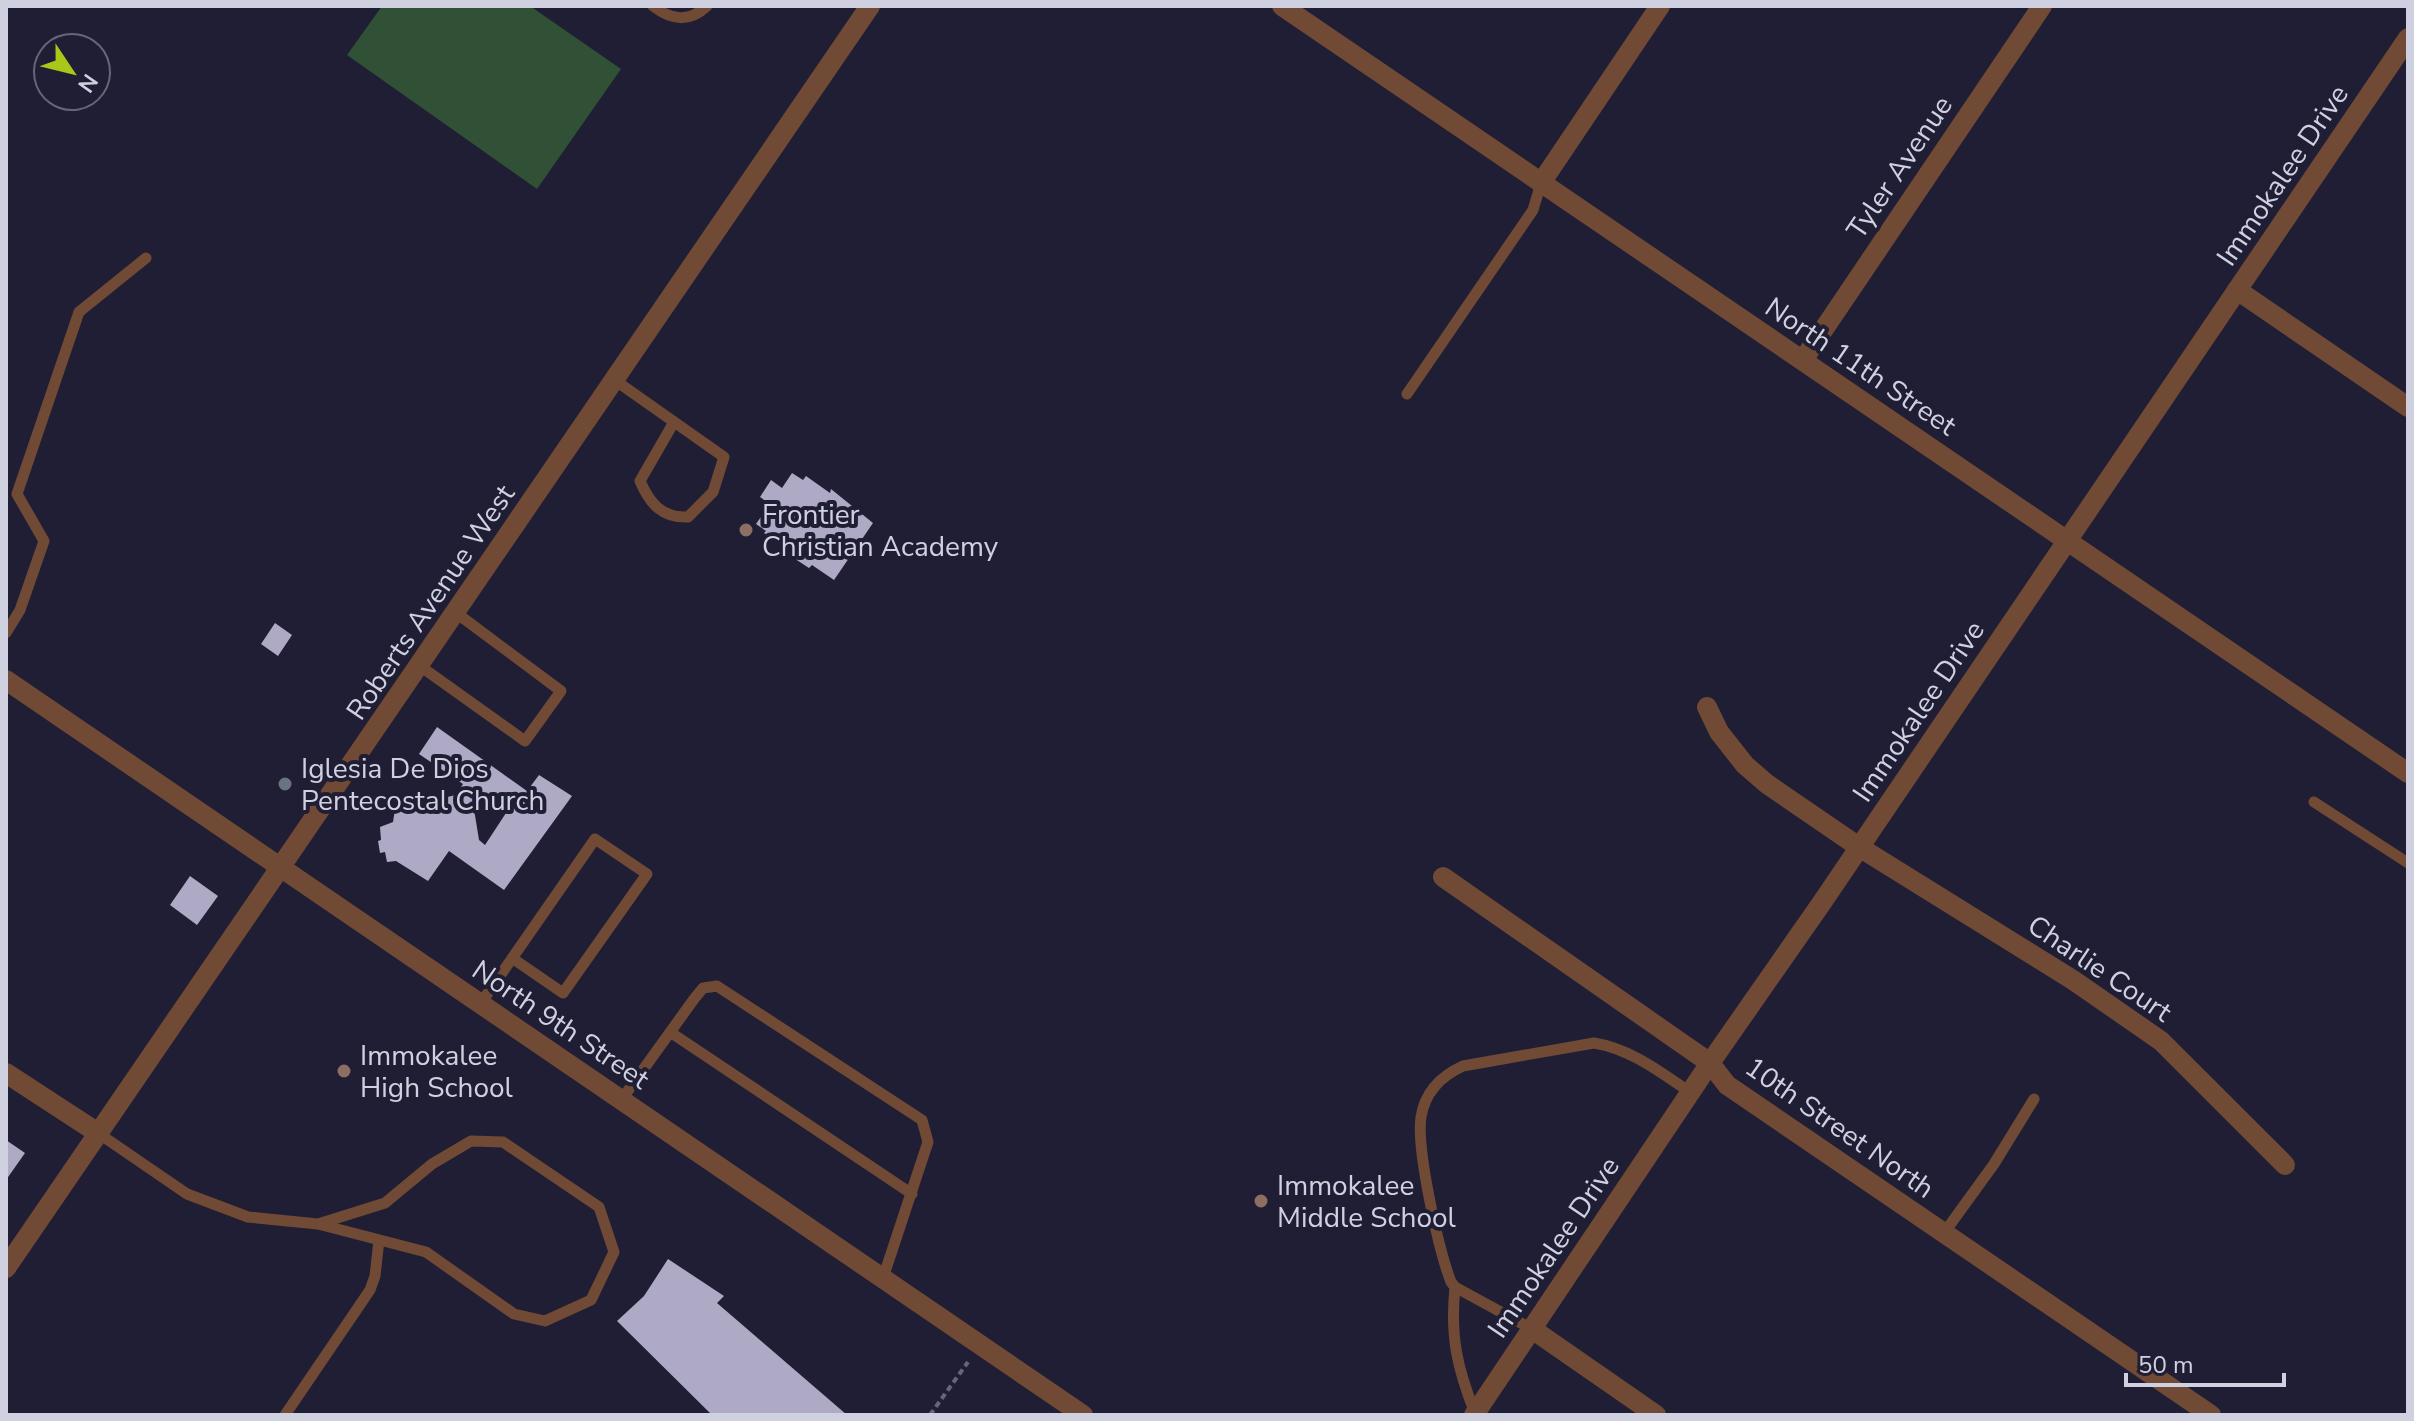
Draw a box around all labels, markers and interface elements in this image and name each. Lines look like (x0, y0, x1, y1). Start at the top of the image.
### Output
north arrow (32, 32, 112, 112)
text: N (71, 68, 105, 98)
street label: Immokalee Drive (2208, 78, 2358, 274)
street label: Tyler Avenue (1838, 89, 1962, 247)
street label: North 11th Street (1757, 289, 1964, 445)
street label: Roberts Avenue West (338, 477, 524, 728)
place label: Frontier Christian Academy (762, 496, 999, 566)
marker: Frontier Christian Academy (737, 521, 755, 539)
street label: Immokalee Drive (1844, 614, 1994, 810)
place label: Iglesia De Dios Pentecostal Church (301, 750, 544, 820)
marker: Iglesia De Dios Pentecostal Church (276, 775, 294, 793)
street label: Charlie Court (2020, 907, 2179, 1031)
street label: North 9th Street (464, 951, 657, 1098)
place label: Immokalee High School (360, 1037, 514, 1107)
street label: 10th Street North (1737, 1048, 1942, 1207)
marker: Immokalee High School (335, 1062, 353, 1080)
street label: Immokalee Drive (1479, 1150, 1629, 1346)
place label: Immokalee Middle School (1277, 1167, 1457, 1237)
marker: Immokalee Middle School (1252, 1192, 1270, 1210)
scale bar (2126, 1337, 2284, 1387)
text: 50 m (2138, 1349, 2194, 1381)

